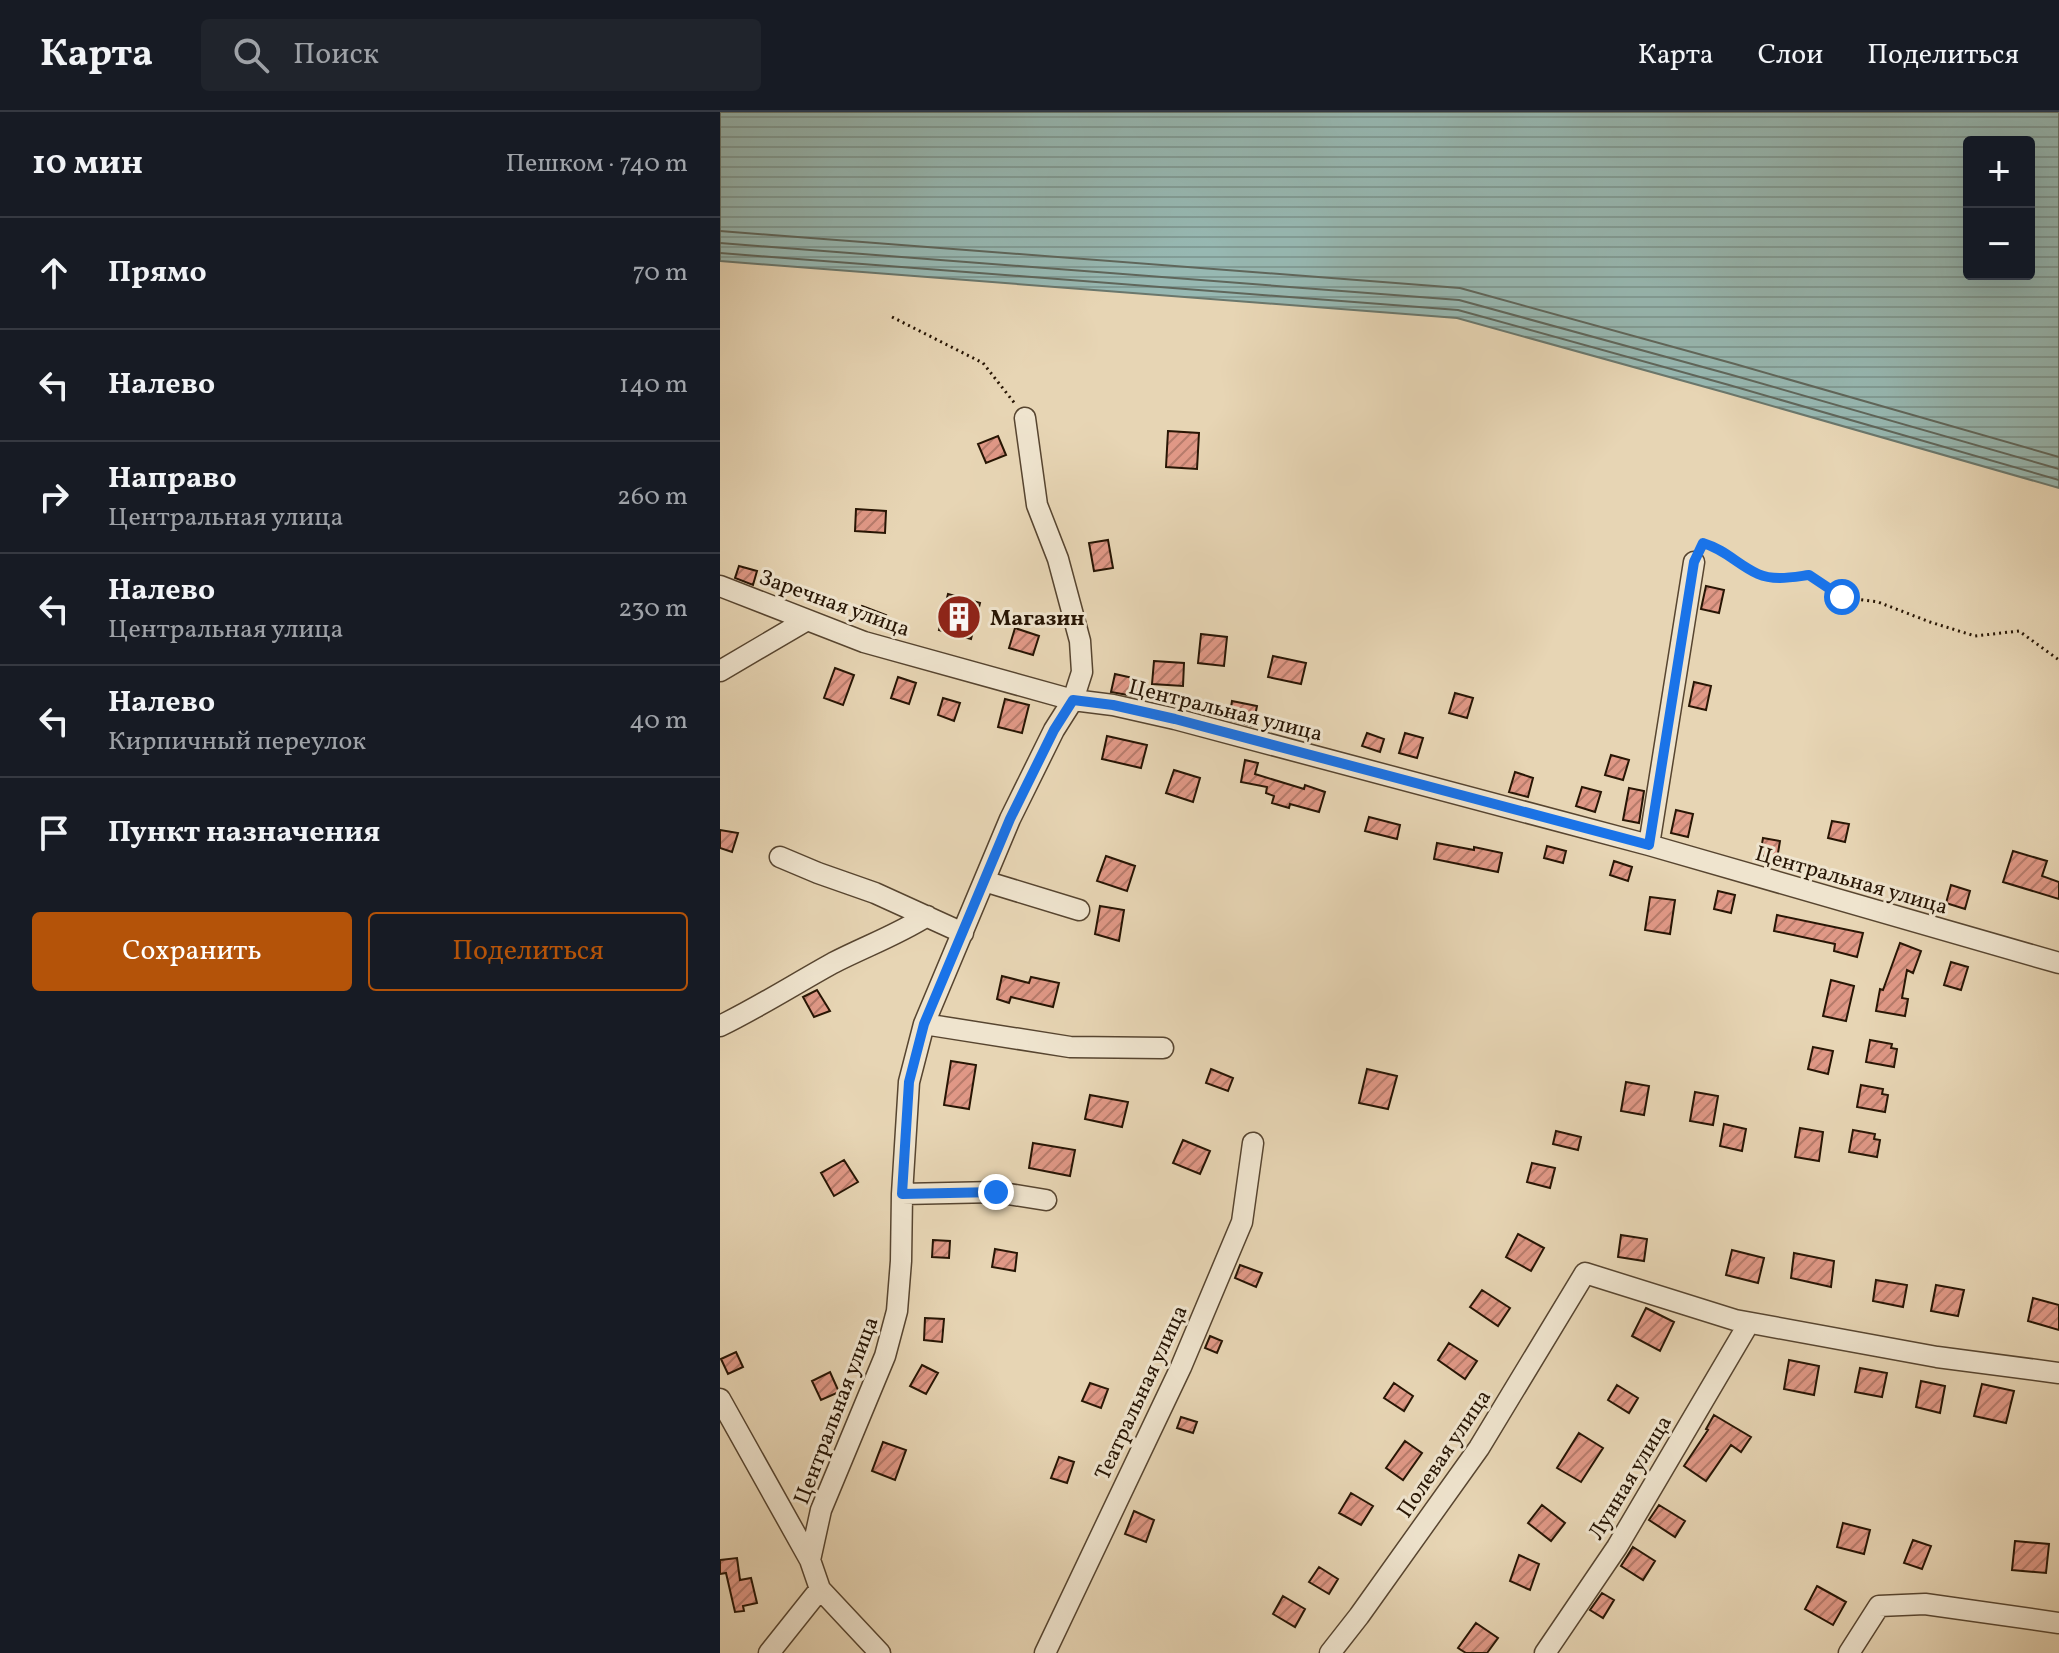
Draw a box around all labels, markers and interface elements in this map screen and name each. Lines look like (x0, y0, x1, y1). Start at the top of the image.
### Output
search box (201, 19, 761, 91)
text: Карта (40, 29, 153, 82)
icon: search (229, 33, 273, 77)
text: Поиск (293, 34, 379, 76)
text: Карта (1638, 36, 1714, 75)
text: Слои (1758, 36, 1823, 75)
text: Поделиться (1867, 36, 2019, 75)
map controls (1963, 136, 2035, 280)
button: + (1963, 136, 2035, 208)
text: 10 мин (32, 141, 143, 188)
text: Пешком · 740 m (506, 146, 688, 182)
button: − (1963, 208, 2035, 280)
icon: ahead (32, 251, 76, 295)
text: Прямо (108, 252, 207, 294)
text: 70 m (633, 255, 688, 291)
icon: left (32, 363, 76, 407)
text: Налево (108, 364, 215, 406)
text: 140 m (619, 367, 688, 403)
text: Направо (108, 458, 237, 500)
icon: right (32, 475, 76, 519)
text: 260 m (617, 479, 688, 515)
text: Центральная улица (108, 500, 343, 536)
street label: Заречная улица (754, 563, 914, 646)
text: Налево (108, 570, 215, 612)
route start (1824, 579, 1860, 615)
icon: left (32, 587, 76, 631)
text: 230 m (618, 591, 688, 627)
building icon: Магазин (935, 593, 983, 641)
place label: Магазин (990, 604, 1085, 635)
text: Центральная улица (108, 612, 343, 648)
street label: Центральная улица (1125, 672, 1326, 751)
text: Налево (108, 682, 215, 724)
icon: left (32, 699, 76, 743)
text: 40 m (629, 703, 688, 739)
text: Кирпичный переулок (108, 724, 366, 760)
icon: arrive (32, 811, 76, 855)
text: Пункт назначения (108, 812, 380, 854)
street label: Центральная улица (1751, 839, 1951, 924)
button: Сохранить (32, 912, 352, 991)
button: Поделиться (368, 912, 688, 991)
route end (978, 1174, 1014, 1210)
street label: Театральная улица (1088, 1300, 1196, 1486)
street label: Центральная улица (787, 1312, 888, 1509)
street label: Полевая улица (1391, 1384, 1500, 1525)
street label: Лунная улица (1582, 1410, 1681, 1546)

